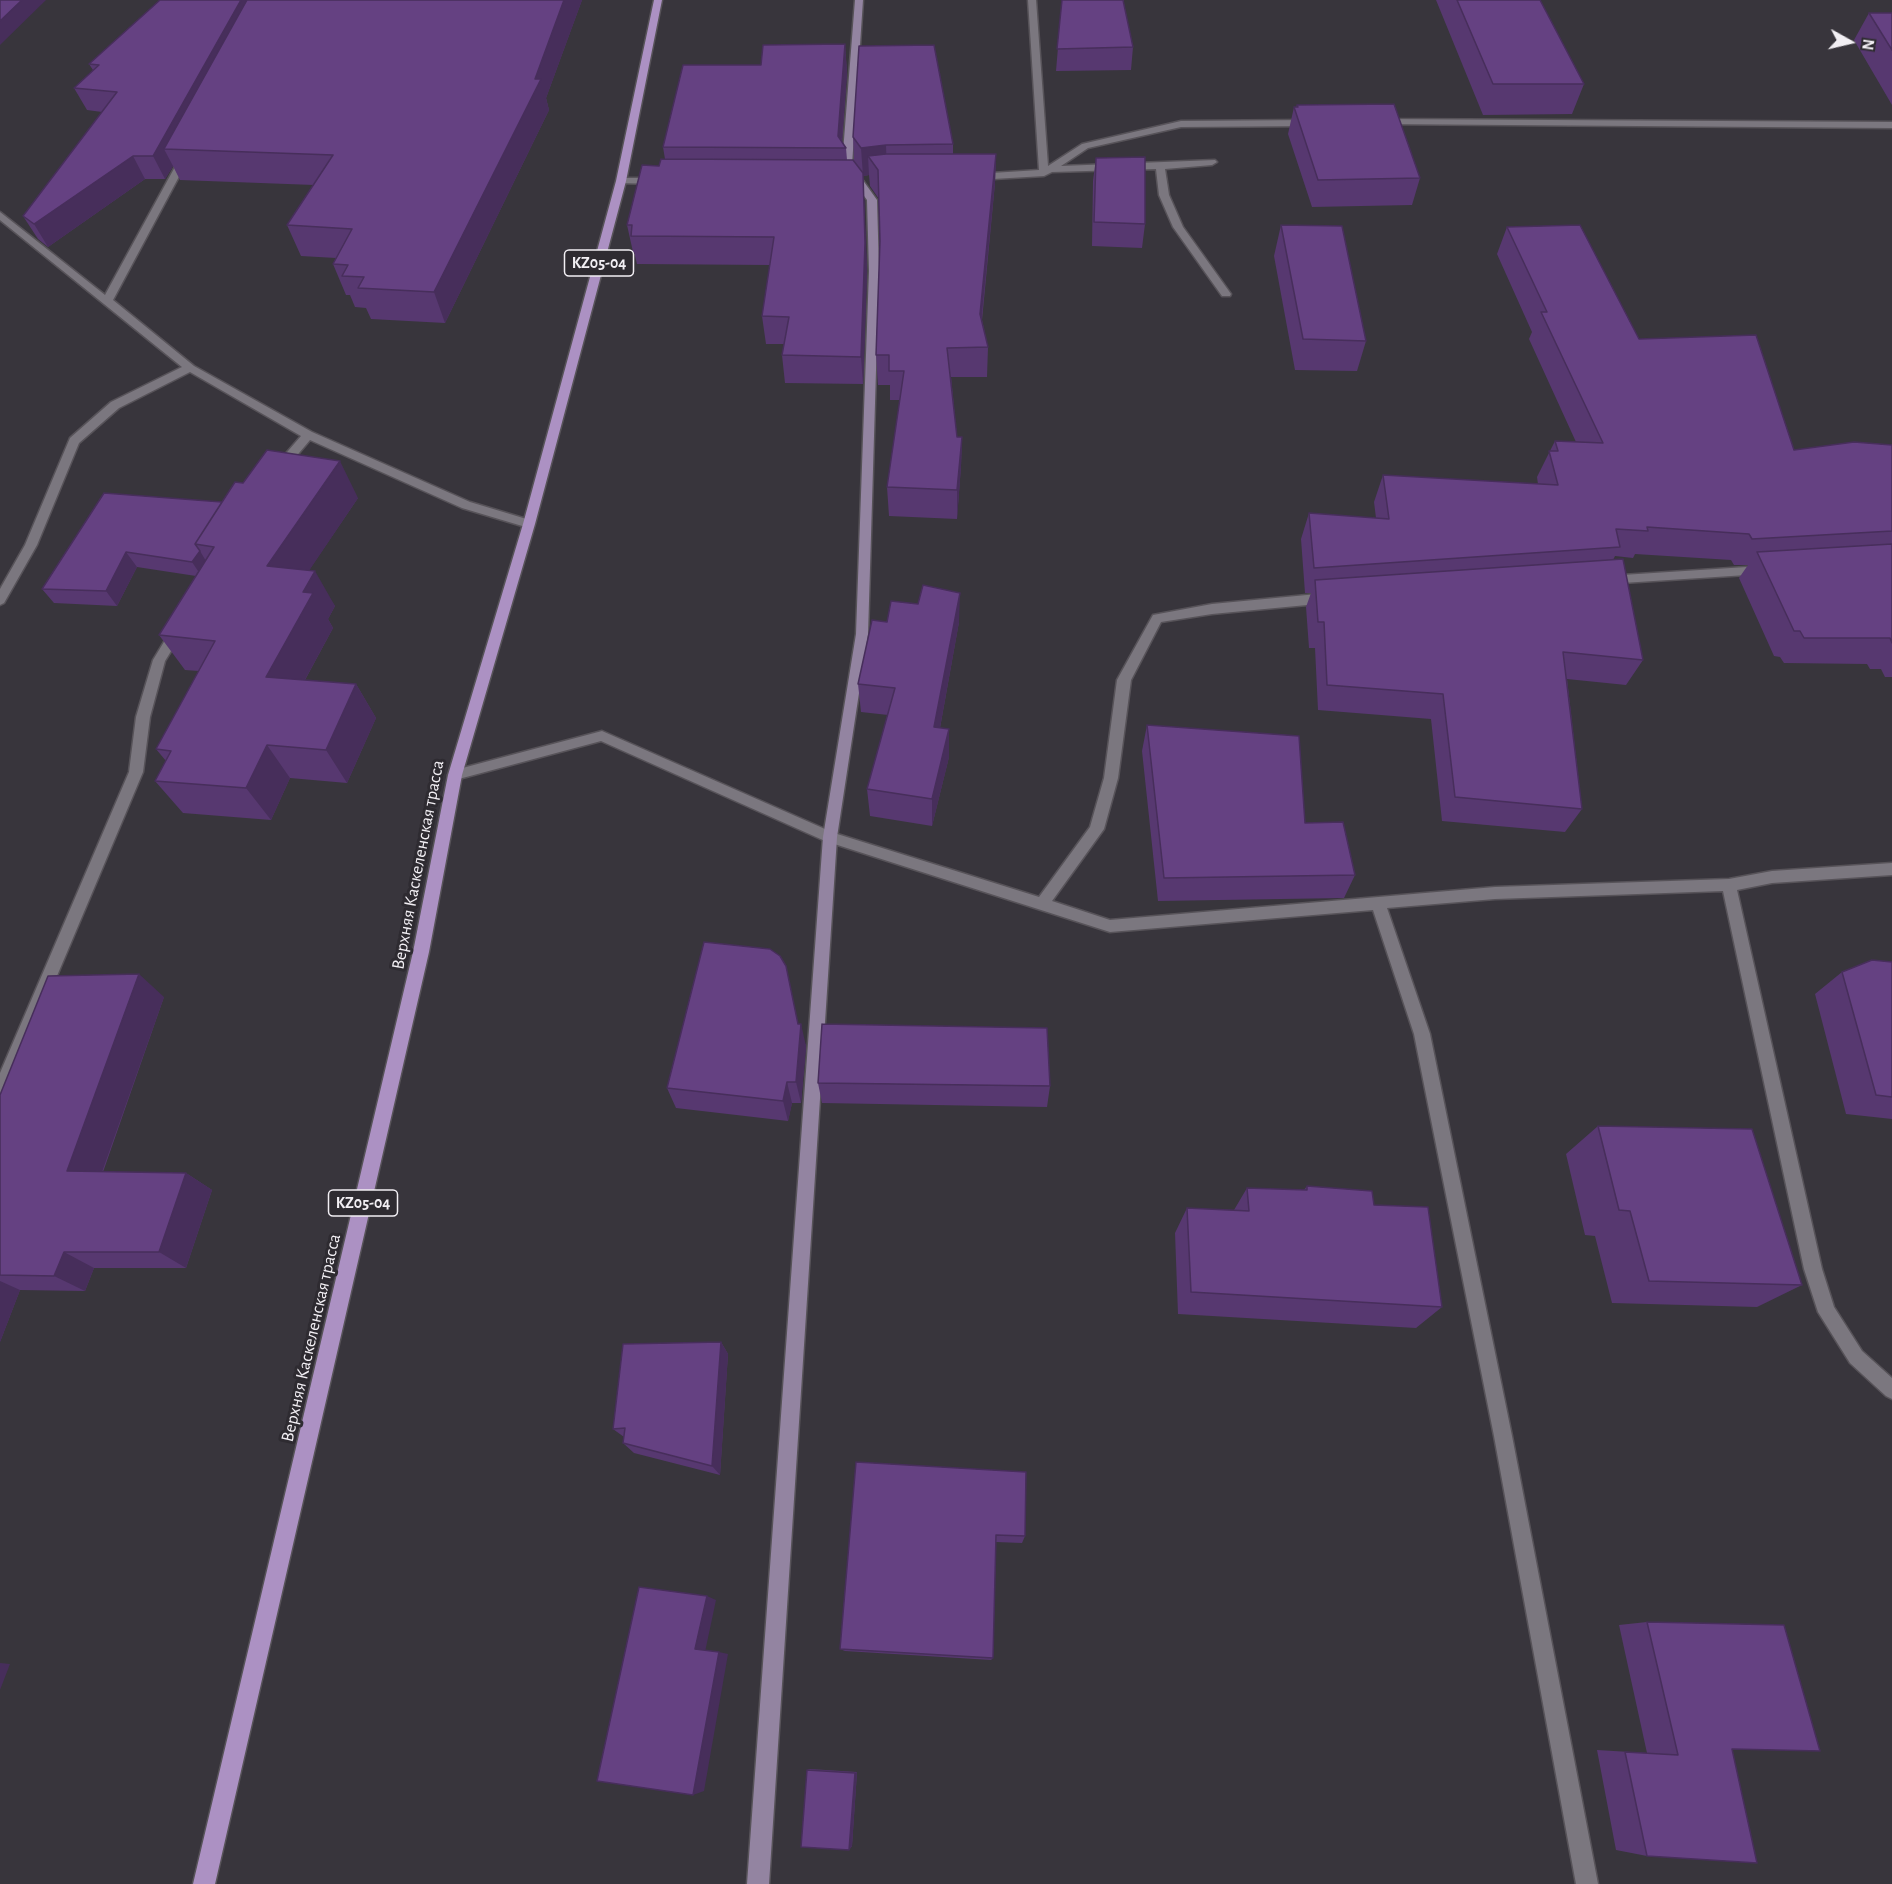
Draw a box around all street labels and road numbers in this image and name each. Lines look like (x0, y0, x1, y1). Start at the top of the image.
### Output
road number: KZ05-04 (564, 250, 634, 276)
street label: Верхняя Каскеленская трасса (387, 758, 449, 972)
road number: KZ05-04 (328, 1190, 398, 1216)
street label: Верхняя Каскеленская трасса (277, 1232, 345, 1444)

